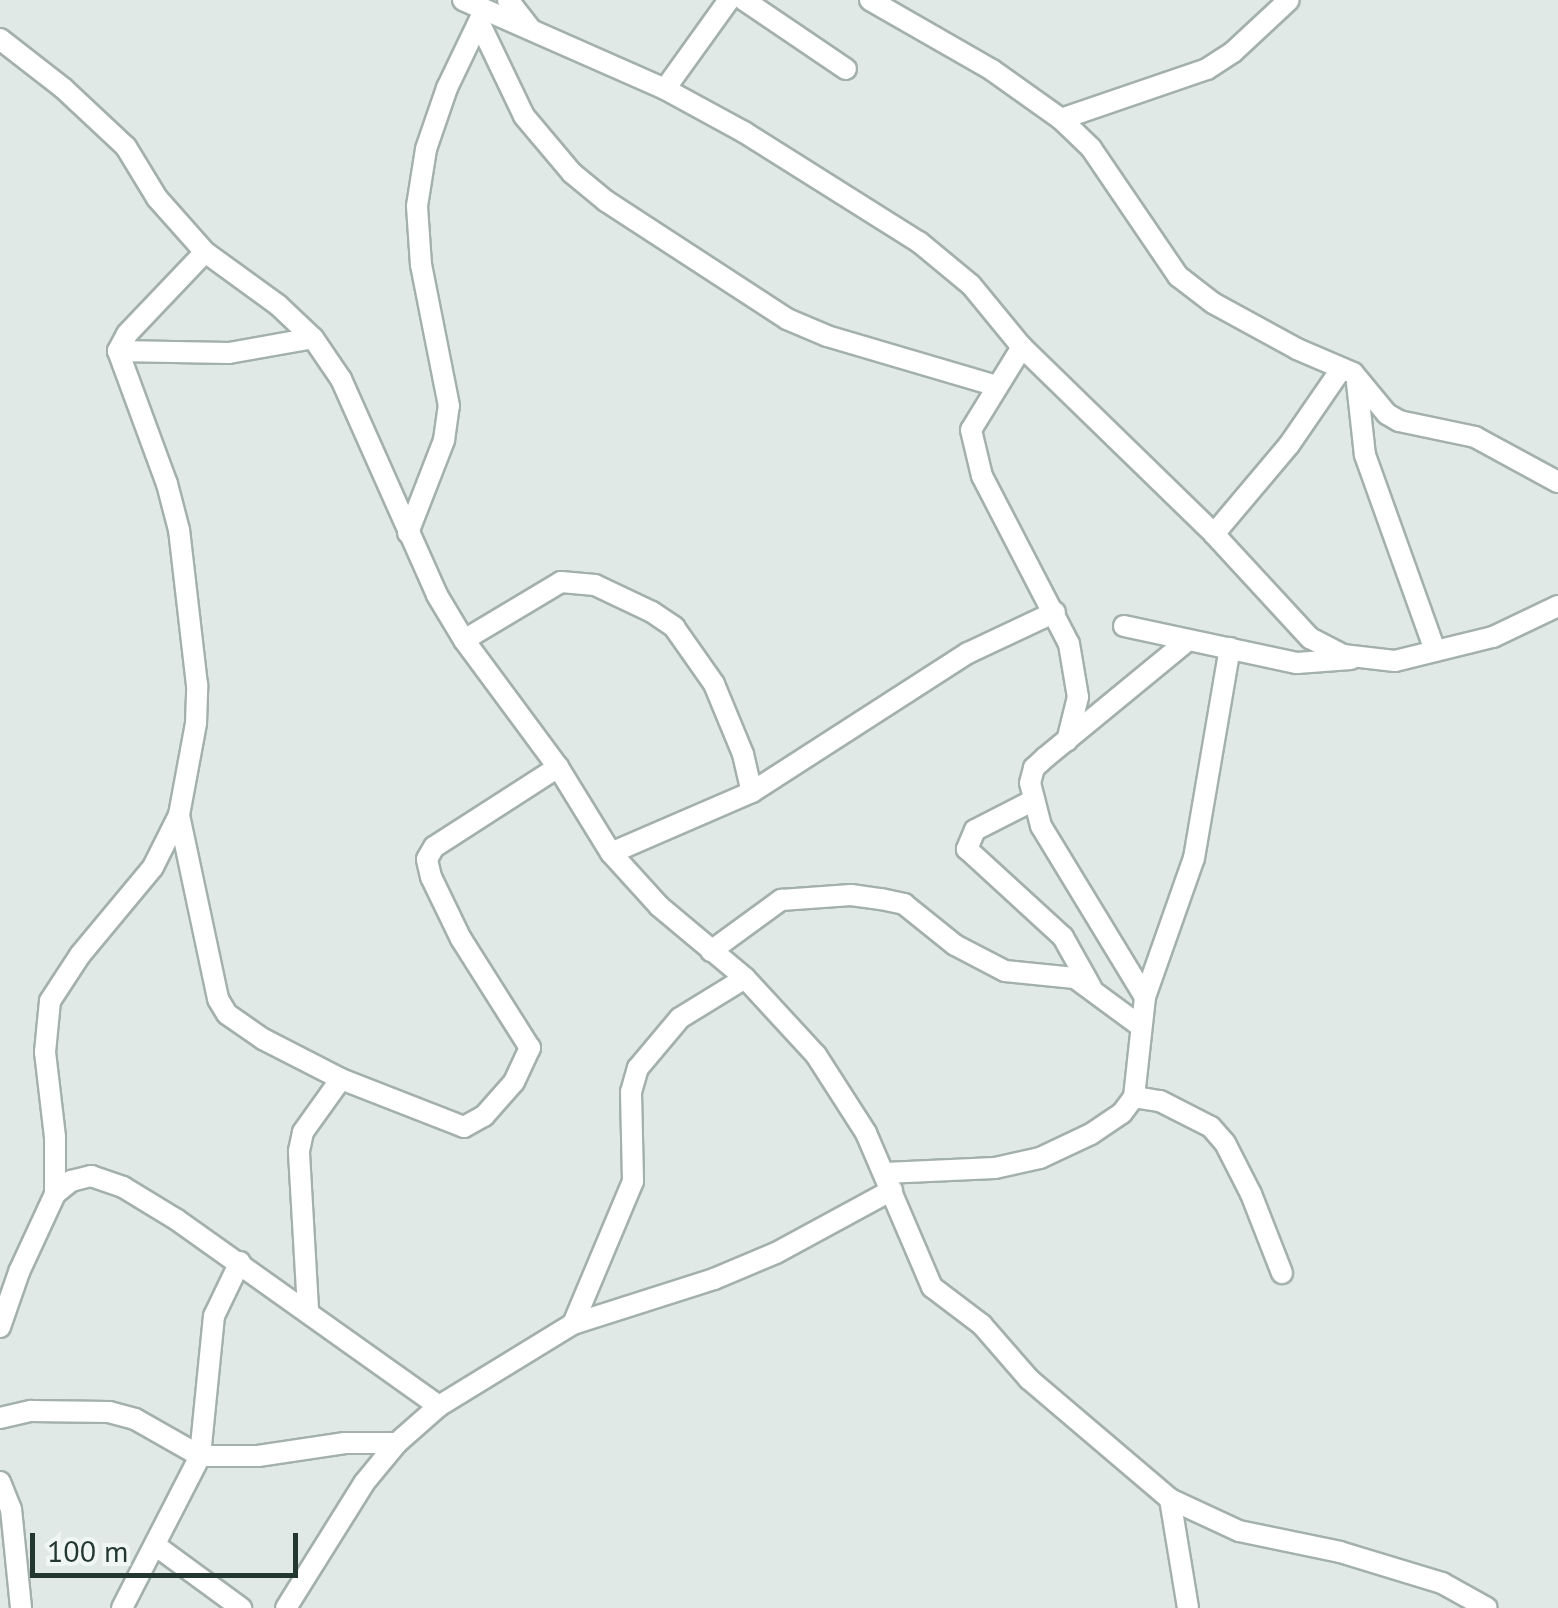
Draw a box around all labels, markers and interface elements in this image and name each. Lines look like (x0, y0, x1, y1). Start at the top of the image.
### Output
scale bar (35, 1513, 302, 1575)
text: 100 m (47, 1531, 128, 1570)

